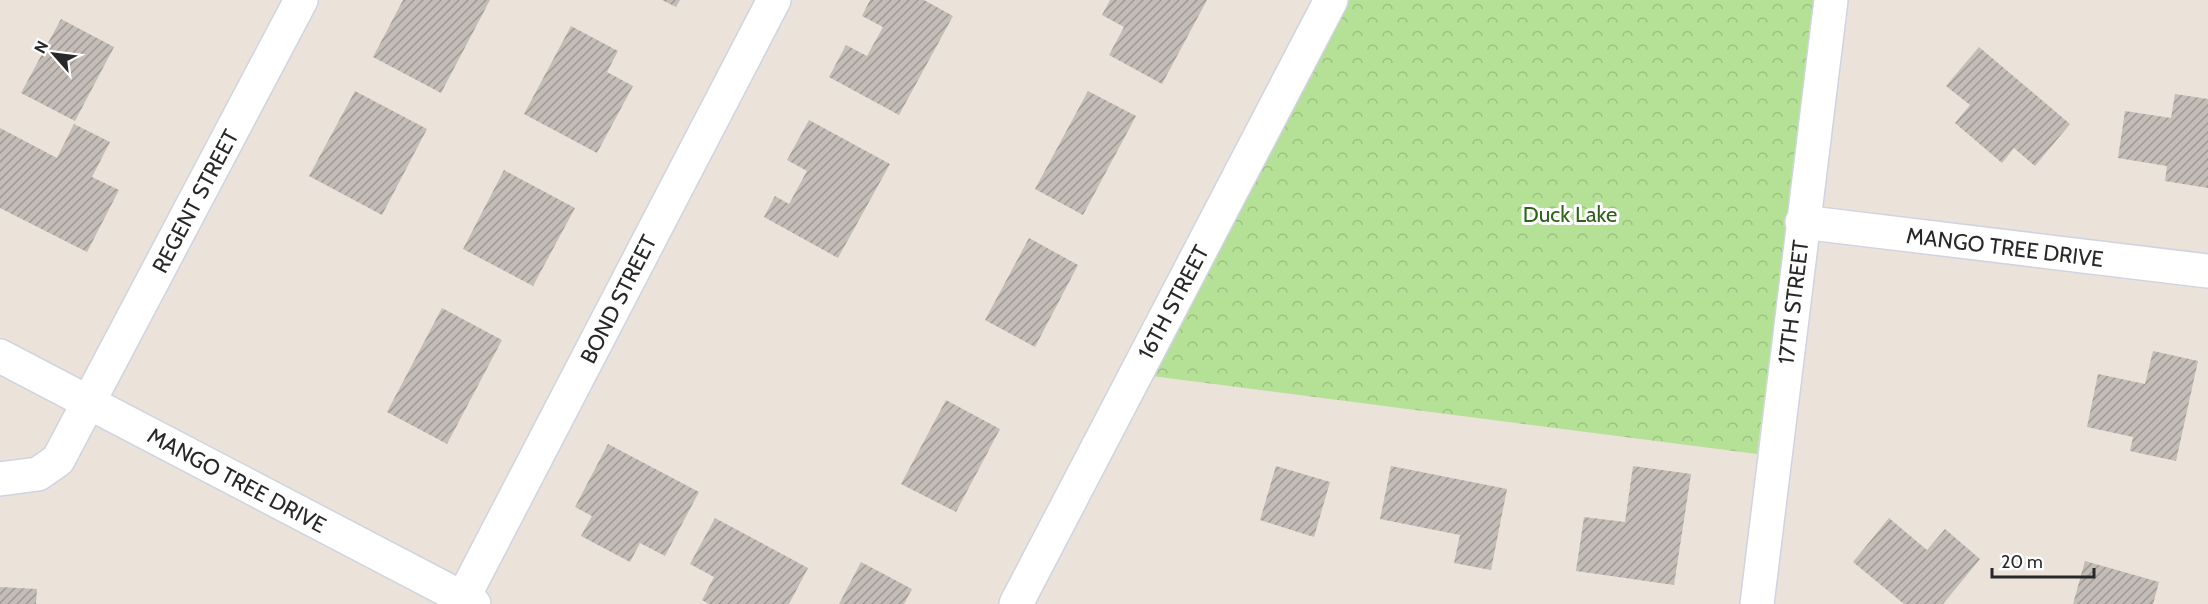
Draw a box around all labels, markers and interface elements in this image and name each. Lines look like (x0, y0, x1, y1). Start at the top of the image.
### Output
north arrow (24, 24, 84, 84)
text: N (30, 38, 52, 57)
street label: REGENT STREET (146, 125, 245, 277)
park label: Duck Lake (1523, 201, 1617, 228)
street label: MANGO TREE DRIVE (1905, 222, 2105, 273)
street label: BOND STREET (575, 230, 662, 368)
street label: 17TH STREET (1772, 238, 1815, 366)
street label: 16TH STREET (1132, 240, 1215, 364)
street label: MANGO TREE DRIVE (143, 422, 331, 539)
scale bar (1992, 541, 2094, 579)
text: 20 m (2001, 551, 2043, 573)

